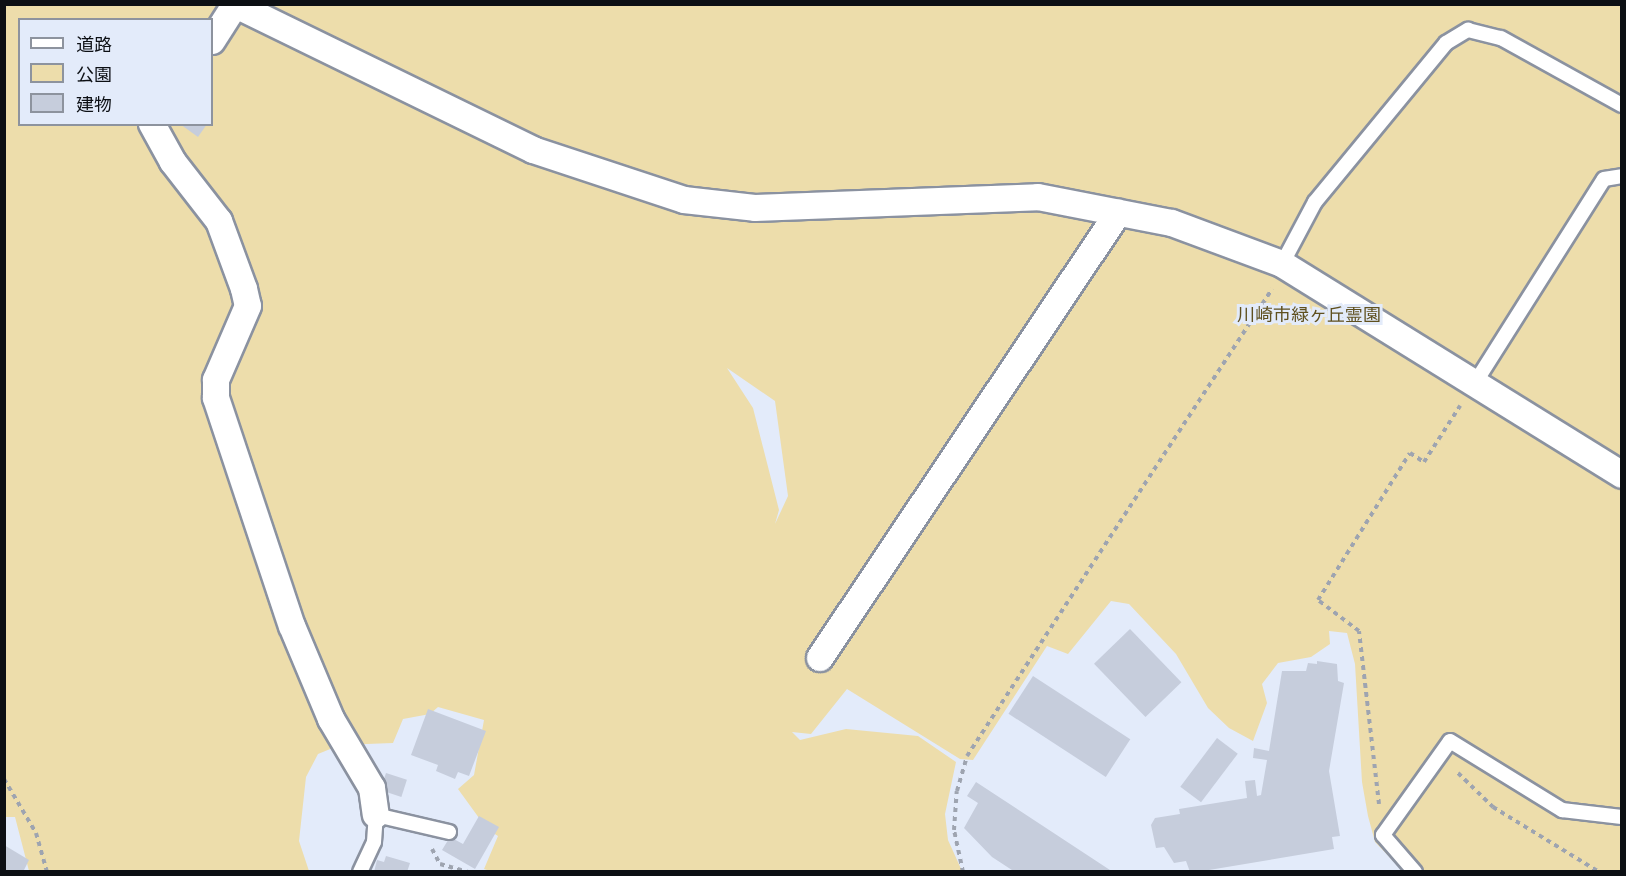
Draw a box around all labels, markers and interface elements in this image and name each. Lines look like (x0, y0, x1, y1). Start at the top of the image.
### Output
legend (18, 18, 213, 126)
text: 道路 (76, 32, 112, 57)
text: 公園 (76, 62, 112, 87)
text: 建物 (76, 92, 112, 117)
park label: 川崎市緑ヶ丘霊園 (1237, 304, 1381, 326)

